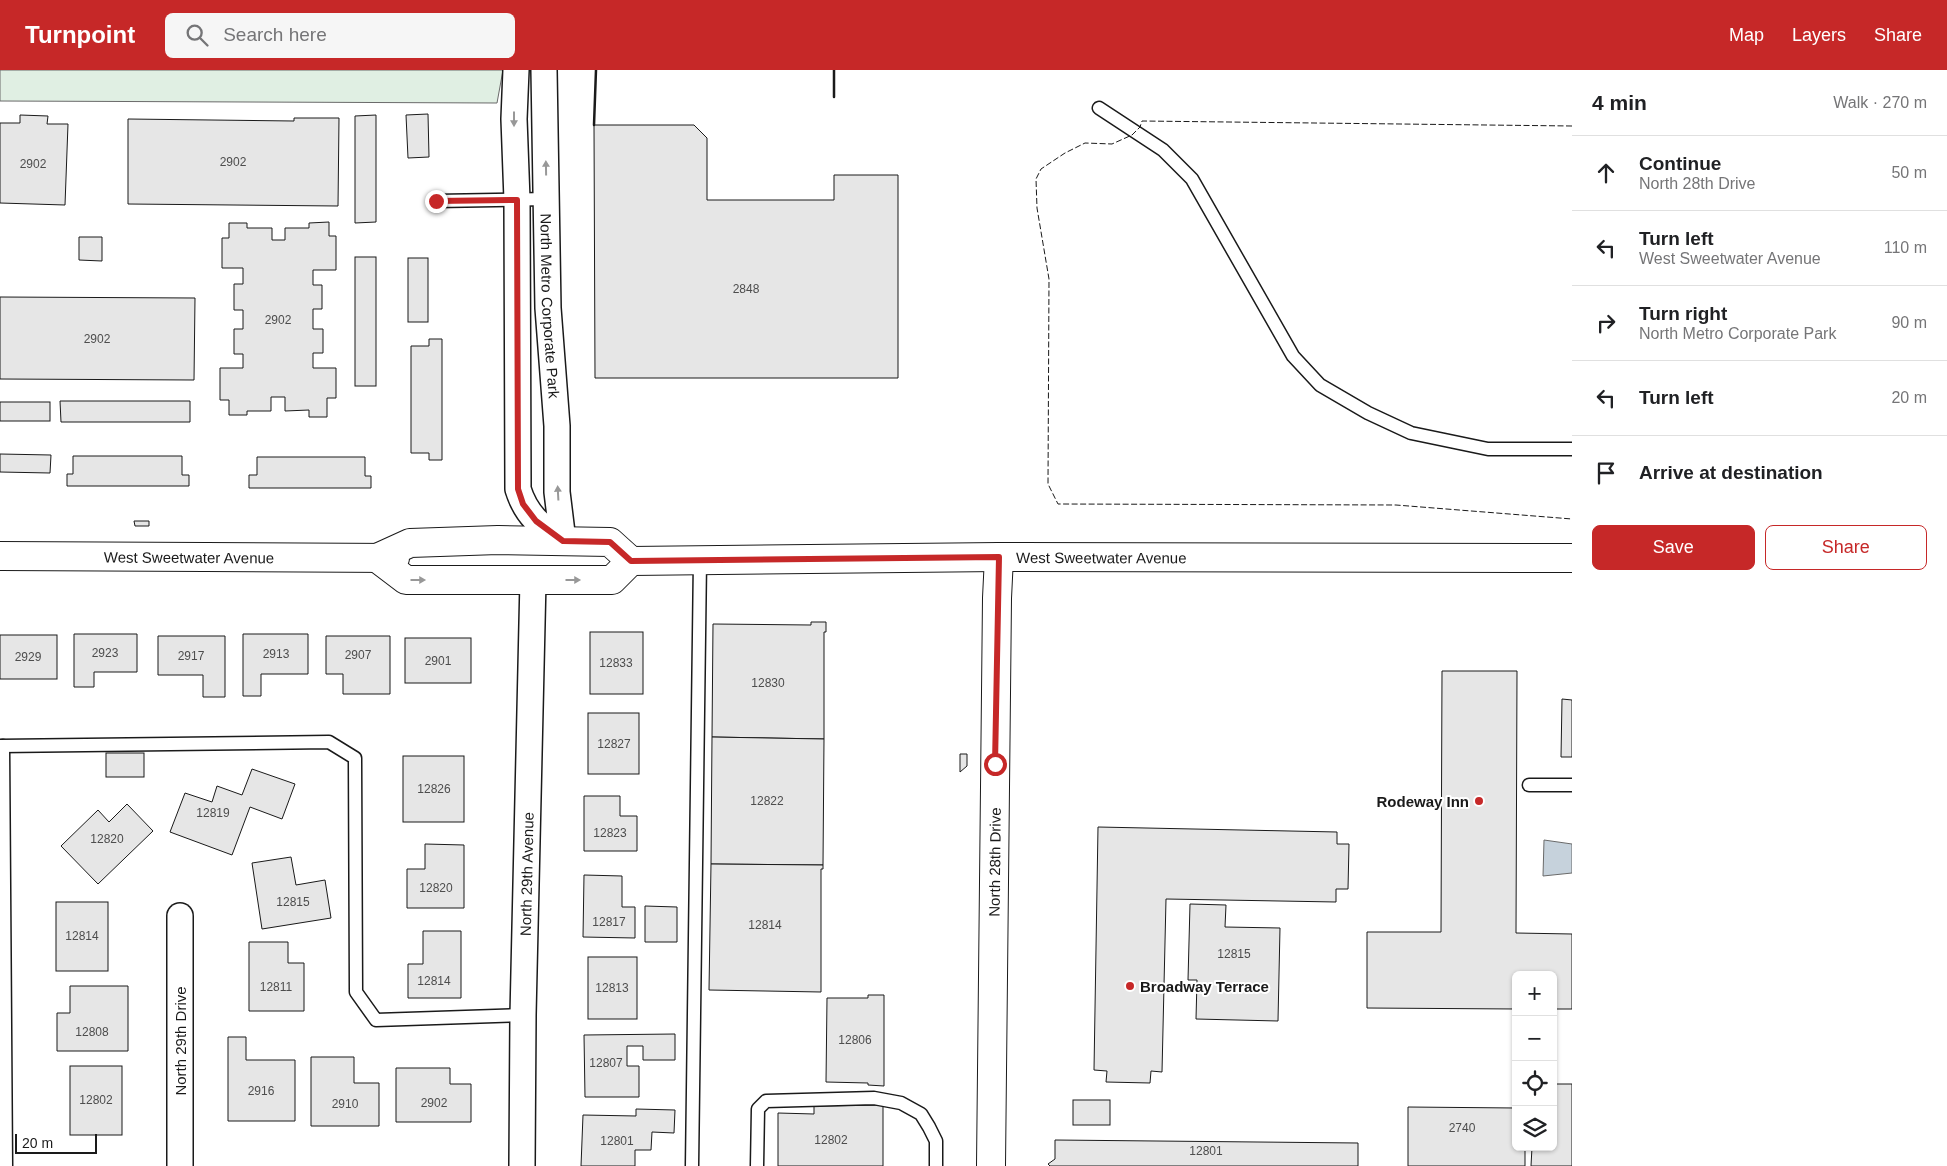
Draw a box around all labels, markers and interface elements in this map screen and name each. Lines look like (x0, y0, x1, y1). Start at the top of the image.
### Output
search box (165, 13, 515, 58)
text: Turnpoint (25, 21, 135, 48)
icon: search (183, 21, 211, 49)
text: Search here (223, 24, 327, 45)
text: Map (1729, 25, 1764, 45)
text: Layers (1792, 25, 1846, 45)
text: Share (1874, 25, 1922, 45)
text: 4 min (1592, 91, 1647, 114)
text: Walk · 270 m (1833, 94, 1927, 111)
one-way arrow (510, 111, 518, 127)
text: Continue (1639, 153, 1721, 174)
house number: 2902 (220, 155, 247, 169)
house number: 2902 (20, 157, 47, 171)
icon: ahead (1592, 159, 1620, 187)
one-way arrow (542, 160, 550, 176)
text: 50 m (1891, 164, 1927, 181)
text: North 28th Drive (1639, 175, 1756, 192)
route end (425, 190, 448, 213)
street label: North Metro Corporate Park (538, 213, 563, 399)
text: Turn left (1639, 228, 1714, 249)
icon: left (1592, 234, 1620, 262)
text: 110 m (1884, 239, 1927, 256)
text: West Sweetwater Avenue (1639, 250, 1821, 267)
house number: 2848 (733, 282, 760, 296)
text: Turn right (1639, 303, 1727, 324)
icon: right (1592, 309, 1620, 337)
house number: 2902 (265, 313, 292, 327)
text: 90 m (1891, 314, 1927, 331)
text: North Metro Corporate Park (1639, 325, 1836, 342)
house number: 2902 (84, 332, 111, 346)
icon: left (1592, 384, 1620, 412)
text: Turn left (1639, 387, 1714, 408)
text: 20 m (1891, 389, 1927, 406)
icon: arrive (1592, 459, 1620, 487)
text: Arrive at destination (1639, 462, 1823, 483)
one-way arrow (553, 485, 561, 501)
button: Save (1592, 525, 1755, 570)
button: Share (1765, 525, 1927, 570)
street label: West Sweetwater Avenue (104, 548, 274, 566)
street label: West Sweetwater Avenue (1016, 549, 1187, 566)
one-way arrow (410, 576, 426, 584)
one-way arrow (565, 576, 581, 584)
house number: 2923 (92, 646, 119, 660)
house number: 2913 (263, 647, 290, 661)
house number: 2907 (345, 648, 372, 662)
house number: 2917 (178, 649, 205, 663)
house number: 2929 (15, 650, 42, 664)
house number: 2901 (425, 654, 452, 668)
house number: 12833 (599, 656, 633, 670)
house number: 12830 (751, 676, 785, 690)
house number: 12827 (597, 737, 631, 751)
route start (984, 753, 1007, 776)
house number: 12826 (417, 782, 451, 796)
place label: Rodeway Inn (1376, 793, 1469, 810)
house number: 12822 (750, 794, 784, 808)
marker: Rodeway Inn (1473, 795, 1485, 807)
house number: 12819 (196, 806, 230, 820)
street label: North 28th Drive (985, 807, 1003, 917)
street label: North 29th Avenue (516, 812, 536, 936)
house number: 12823 (593, 826, 627, 840)
house number: 12820 (90, 832, 124, 846)
house number: 12820 (419, 881, 453, 895)
house number: 12815 (276, 895, 310, 909)
house number: 12817 (592, 915, 626, 929)
house number: 12814 (748, 918, 782, 932)
house number: 12814 (65, 929, 99, 943)
house number: 12815 (1217, 947, 1251, 961)
map controls (1512, 971, 1557, 1151)
button: + (1512, 971, 1557, 1016)
house number: 12814 (417, 974, 451, 988)
place label: Broadway Terrace (1140, 978, 1269, 995)
house number: 12811 (260, 980, 293, 994)
marker: Broadway Terrace (1124, 980, 1136, 992)
house number: 12813 (595, 981, 629, 995)
street label: North 29th Drive (172, 986, 189, 1096)
button: − (1512, 1016, 1557, 1061)
house number: 12808 (75, 1025, 109, 1039)
house number: 12806 (838, 1033, 872, 1047)
house number: 12807 (589, 1056, 623, 1070)
button: locate (1512, 1061, 1557, 1106)
house number: 2916 (248, 1084, 275, 1098)
house number: 12802 (79, 1093, 113, 1107)
house number: 2902 (421, 1096, 448, 1110)
house number: 2910 (332, 1097, 359, 1111)
button: layers (1512, 1106, 1557, 1151)
house number: 2740 (1449, 1121, 1476, 1135)
scale bar (15, 1131, 98, 1154)
house number: 12802 (814, 1133, 848, 1147)
house number: 12801 (600, 1134, 634, 1148)
text: 20 m (22, 1135, 53, 1151)
house number: 12801 (1189, 1144, 1223, 1158)

